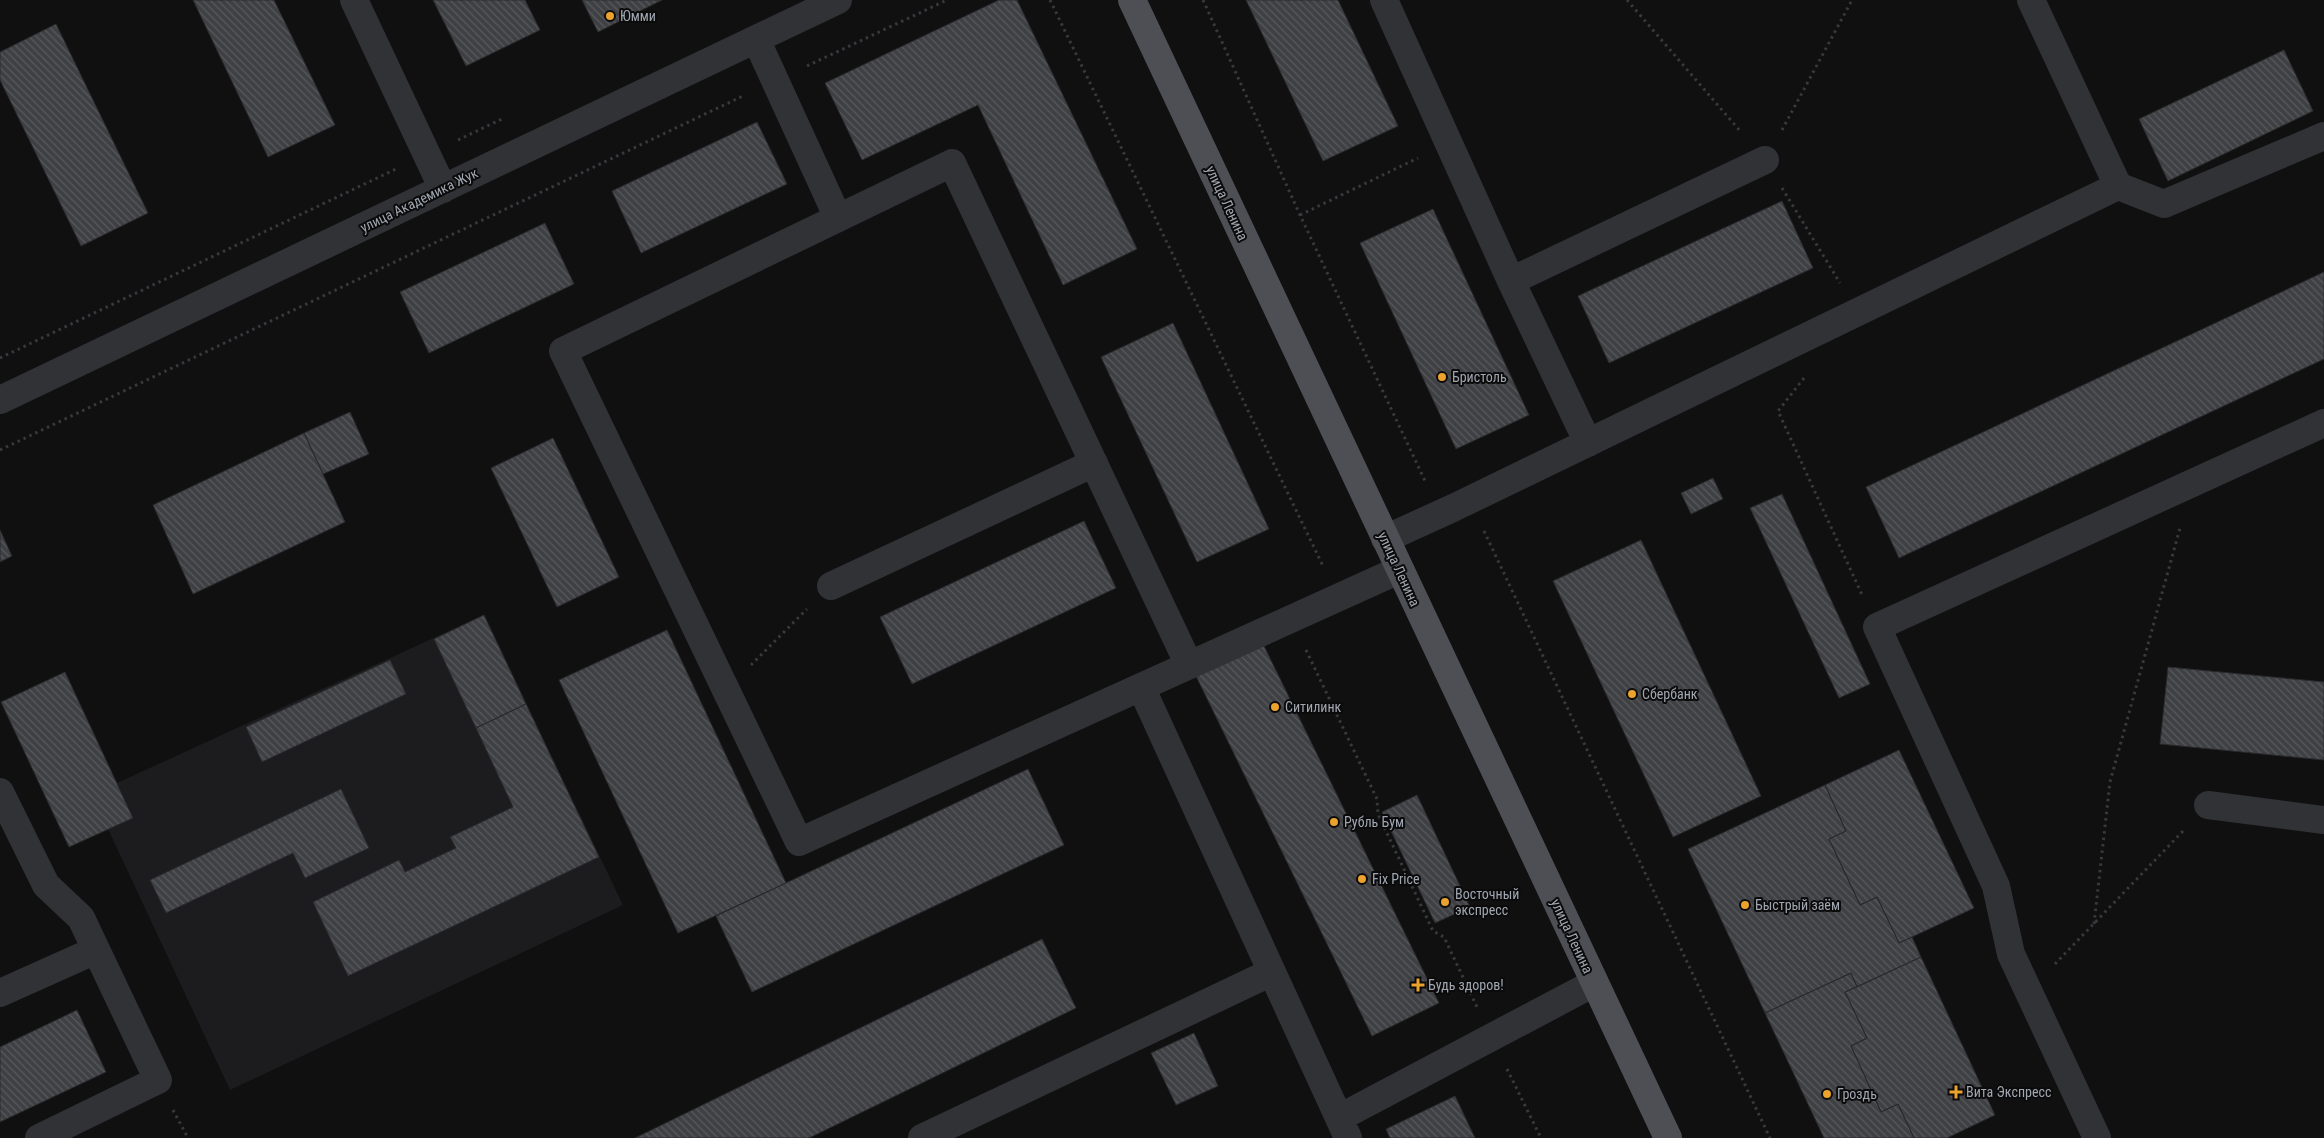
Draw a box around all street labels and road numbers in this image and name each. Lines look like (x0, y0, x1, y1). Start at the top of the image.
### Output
street label: улица Ленина (1203, 163, 1251, 243)
street label: улица Академика Жук (358, 164, 481, 235)
street label: улица Ленина (1375, 529, 1423, 609)
street label: улица Ленина (1548, 896, 1596, 976)

